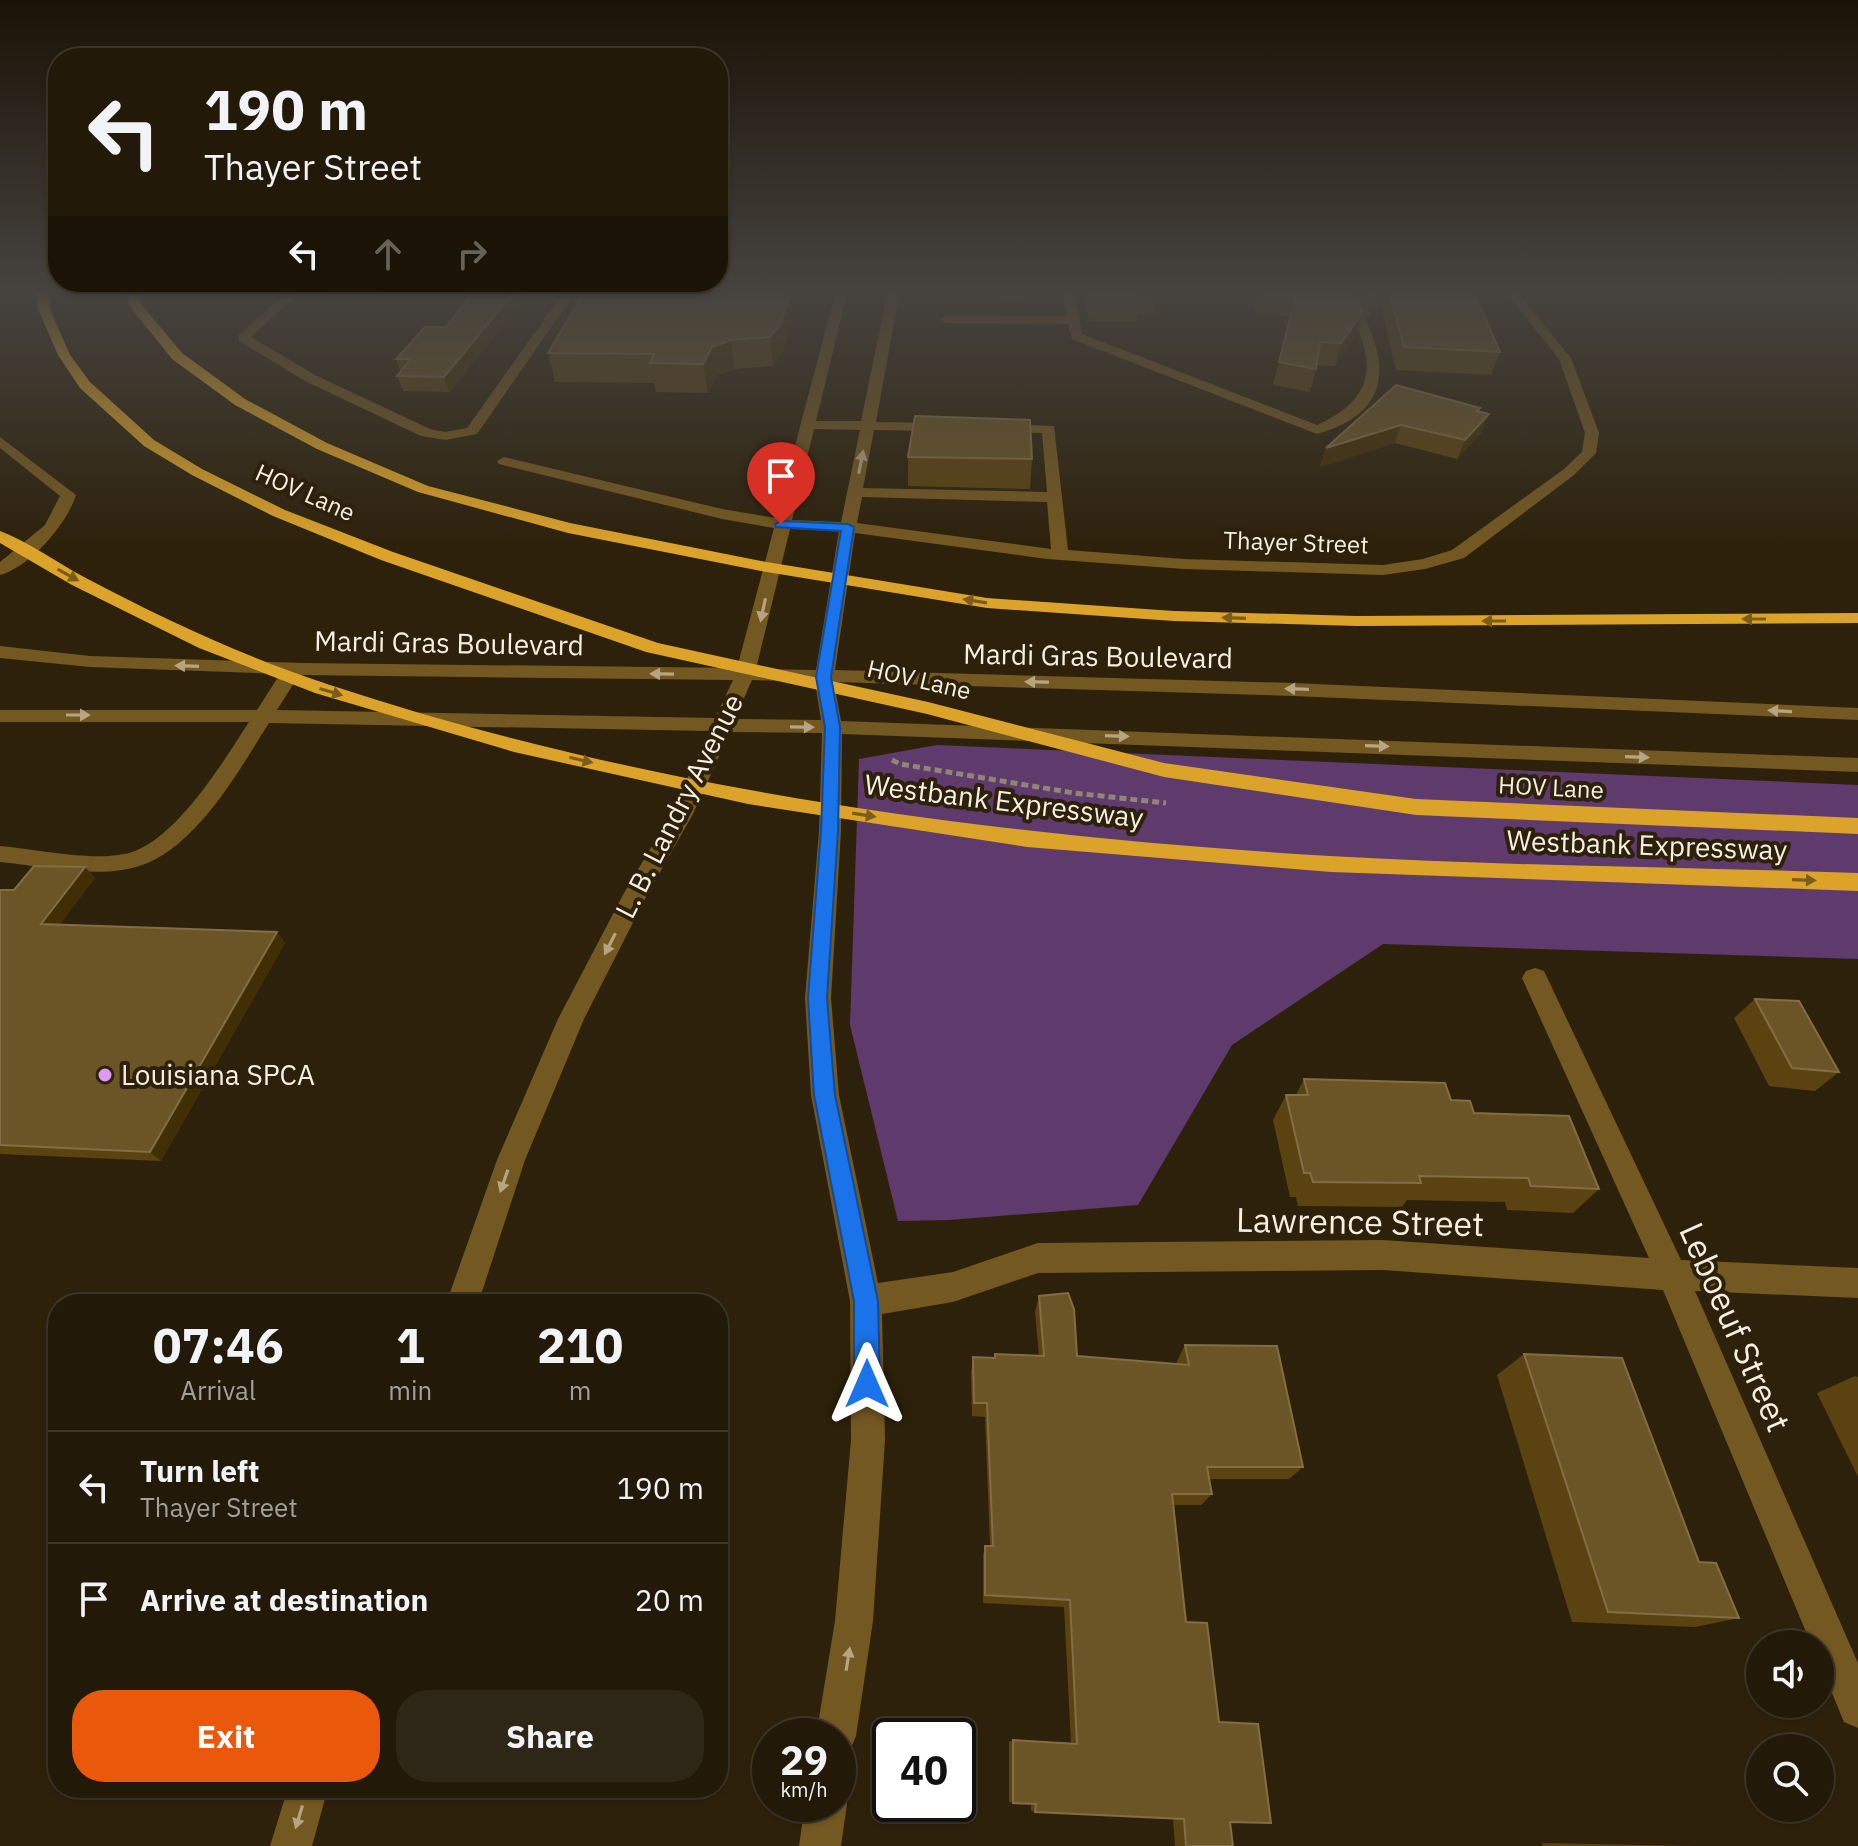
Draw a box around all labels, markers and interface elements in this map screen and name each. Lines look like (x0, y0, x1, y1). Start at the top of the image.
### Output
text: 190 m (204, 73, 368, 145)
icon: left (72, 80, 176, 184)
text: Thayer Street (204, 143, 422, 190)
icon: left (282, 232, 326, 276)
icon: ahead (366, 232, 410, 276)
icon: right (450, 232, 494, 276)
pin (747, 442, 815, 524)
one-way arrow (855, 449, 867, 474)
icon: arrive (759, 454, 803, 498)
street label: HOV Lane (251, 456, 360, 528)
street label: Thayer Street (1223, 523, 1369, 561)
one-way arrow (56, 568, 79, 582)
one-way arrow (962, 594, 987, 606)
one-way arrow (756, 598, 769, 623)
one-way arrow (1221, 612, 1246, 624)
one-way arrow (1741, 613, 1766, 625)
one-way arrow (1481, 615, 1506, 627)
street label: Mardi Gras Boulevard (314, 622, 584, 663)
street label: Mardi Gras Boulevard (963, 635, 1233, 676)
street label: HOV Lane (864, 652, 974, 706)
one-way arrow (174, 659, 199, 672)
one-way arrow (649, 667, 674, 680)
one-way arrow (1024, 676, 1049, 688)
one-way arrow (1284, 683, 1309, 696)
one-way arrow (319, 686, 343, 698)
street label: L. B. Landry Avenue (606, 687, 751, 924)
one-way arrow (1767, 704, 1792, 717)
one-way arrow (66, 709, 91, 721)
one-way arrow (790, 721, 815, 733)
one-way arrow (1105, 730, 1130, 743)
one-way arrow (1365, 740, 1390, 753)
one-way arrow (1625, 750, 1650, 763)
one-way arrow (569, 754, 594, 767)
street label: Westbank Expressway (862, 765, 1146, 836)
street label: HOV Lane (1497, 768, 1605, 806)
one-way arrow (852, 809, 877, 822)
street label: Westbank Expressway (1506, 821, 1788, 868)
one-way arrow (1792, 873, 1817, 886)
one-way arrow (603, 932, 617, 955)
place label: Louisiana SPCA (121, 1056, 315, 1093)
marker: Louisiana SPCA (96, 1066, 114, 1084)
one-way arrow (498, 1169, 510, 1193)
street label: Lawrence Street (1235, 1197, 1485, 1245)
street label: Leboeuf Street (1670, 1215, 1802, 1438)
text: 07:46 (153, 1314, 284, 1376)
text: 1 (396, 1314, 425, 1376)
text: 210 (537, 1314, 623, 1376)
position arrow (825, 1342, 909, 1426)
text: Arrival (180, 1373, 256, 1407)
text: min (388, 1373, 432, 1407)
text: m (569, 1373, 591, 1407)
text: Turn left (140, 1451, 259, 1490)
icon: left (72, 1465, 116, 1509)
text: 190 m (617, 1468, 704, 1507)
text: Thayer Street (140, 1490, 298, 1524)
icon: arrive (72, 1577, 116, 1621)
text: Arrive at destination (140, 1580, 428, 1619)
text: 20 m (635, 1580, 704, 1619)
map controls (1746, 1630, 1834, 1822)
button: sound (1746, 1630, 1834, 1718)
one-way arrow (842, 1646, 855, 1671)
button: Exit (72, 1690, 380, 1782)
button: Share (396, 1690, 704, 1782)
speed limit sign: 40 (872, 1718, 976, 1822)
text: 29 (780, 1734, 828, 1786)
button: search (1746, 1734, 1834, 1822)
text: km/h (780, 1776, 828, 1803)
one-way arrow (292, 1805, 305, 1829)

